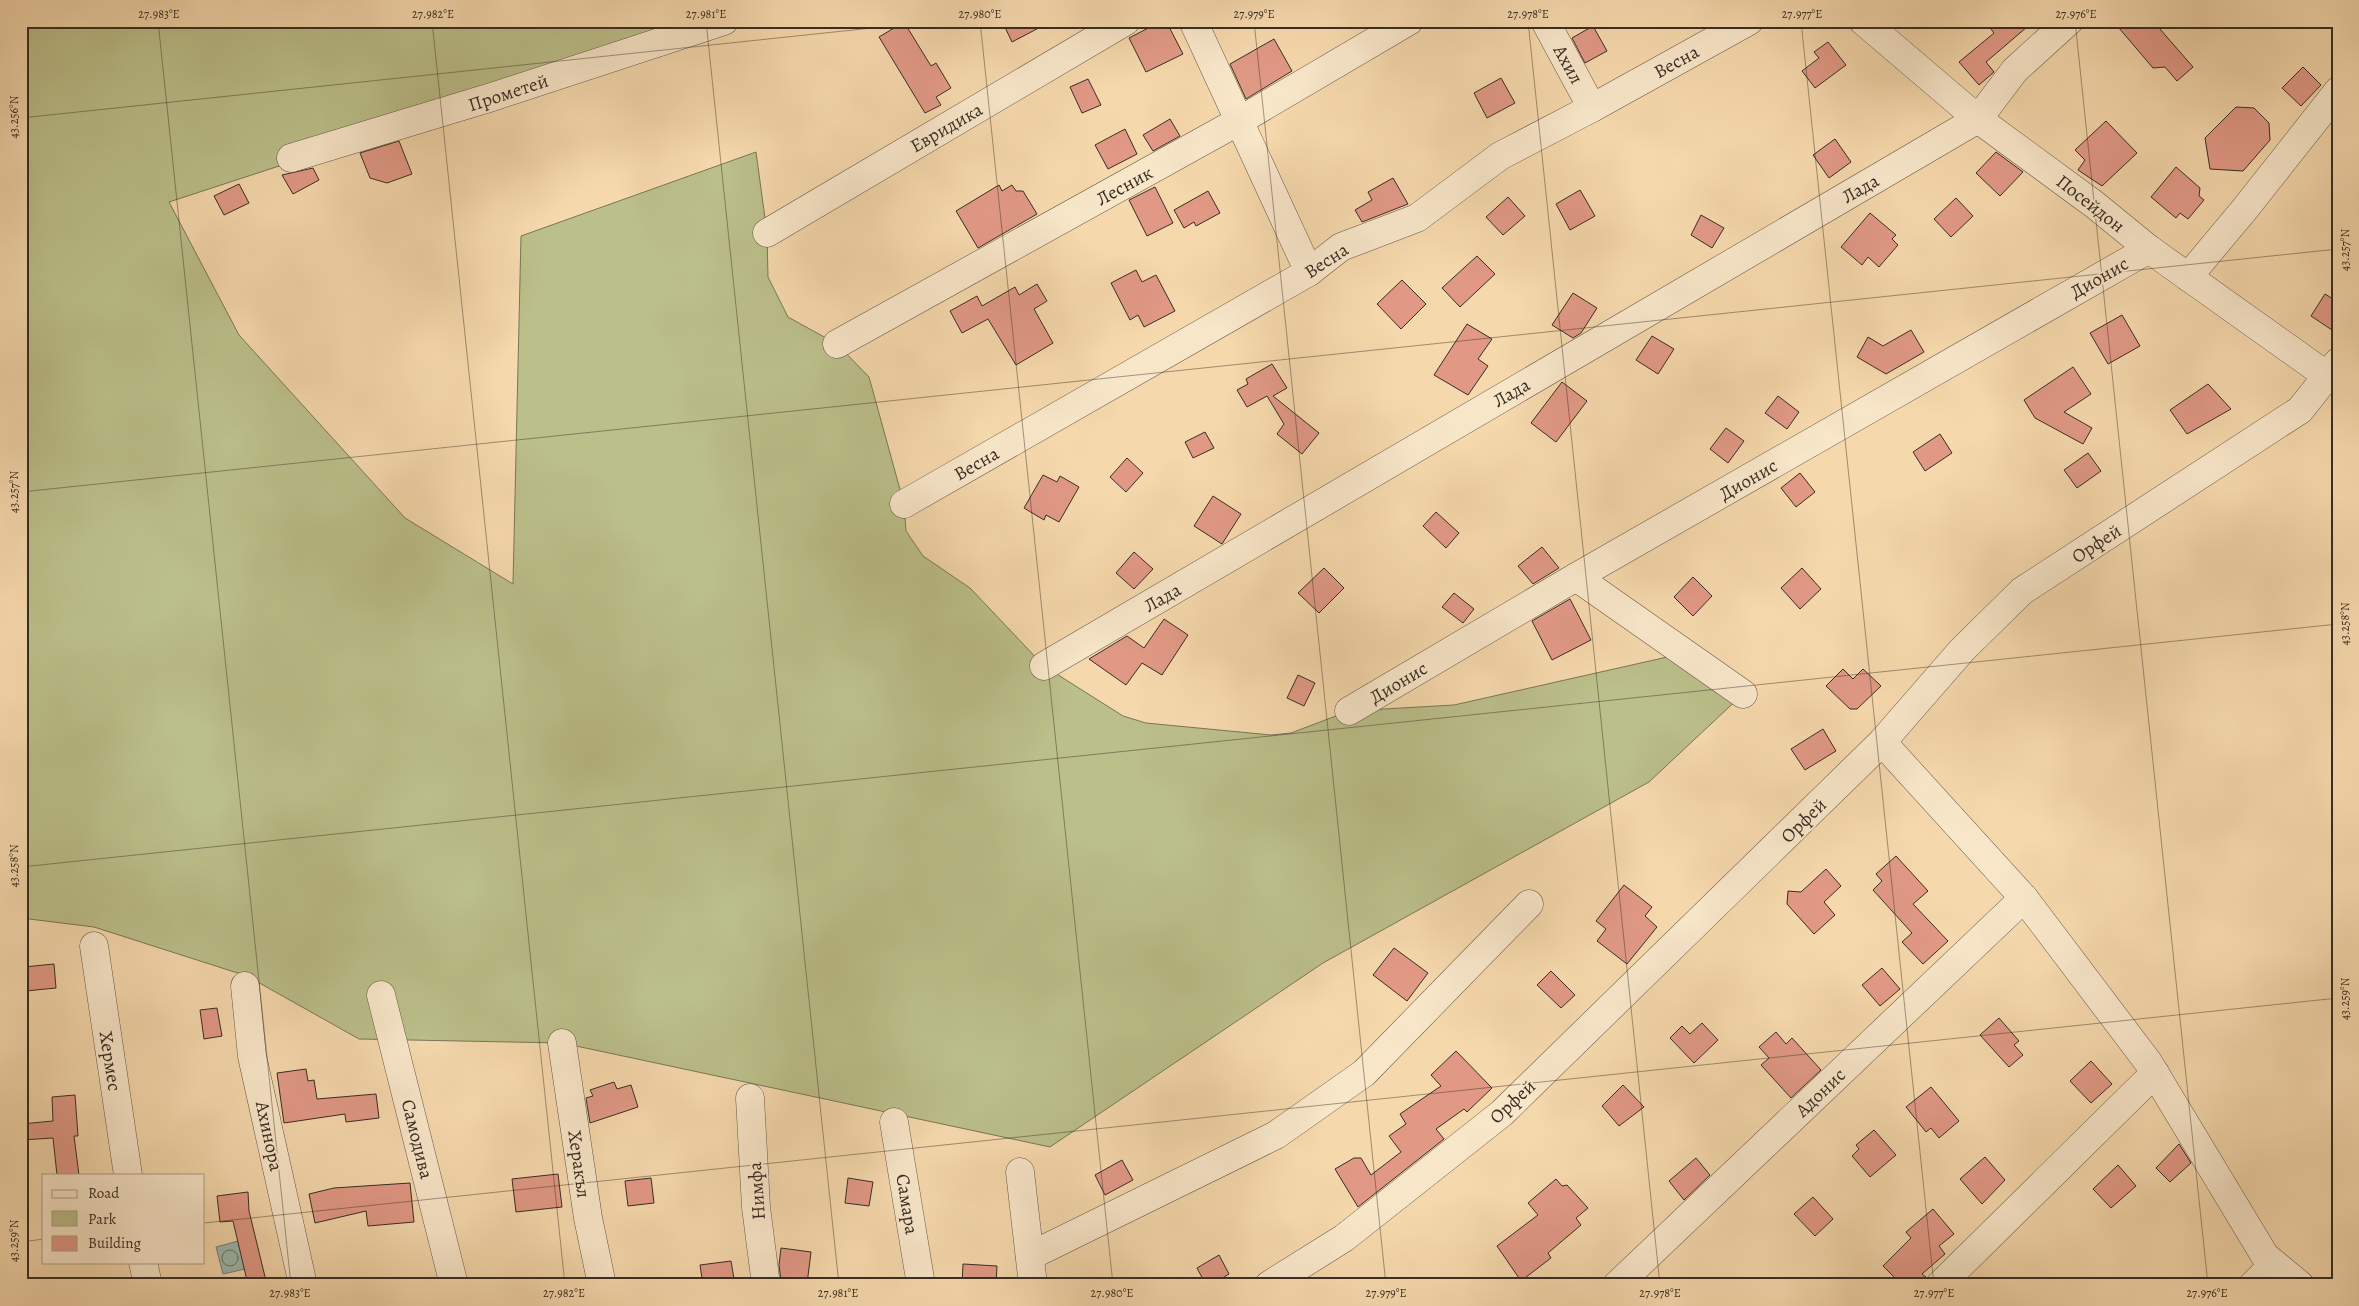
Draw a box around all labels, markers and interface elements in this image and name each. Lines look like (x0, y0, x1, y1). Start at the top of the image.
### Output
text: 27.983°E (138, 6, 180, 22)
text: 27.982°E (412, 6, 454, 22)
text: 27.981°E (686, 6, 726, 22)
text: 27.980°E (959, 6, 1001, 22)
text: 27.979°E (1233, 6, 1275, 22)
text: 27.978°E (1507, 6, 1549, 22)
text: 27.977°E (1782, 6, 1822, 22)
text: 27.976°E (2055, 6, 2097, 22)
street label: Ахил (1546, 39, 1589, 89)
street label: Весна (1649, 39, 1704, 85)
street label: Прометей (465, 68, 552, 118)
text: 43.256°N (6, 95, 22, 138)
street label: Евридика (906, 97, 988, 159)
street label: Лесник (1092, 160, 1158, 212)
street label: Лада (1837, 168, 1884, 210)
street label: Посейдон (2051, 169, 2130, 239)
text: 43.257°N (2337, 229, 2353, 271)
street label: Весна (1299, 237, 1354, 285)
street label: Дионис (2066, 251, 2133, 305)
street label: Лада (1488, 372, 1535, 414)
street label: Весна (949, 441, 1004, 487)
street label: Дионис (1715, 453, 1782, 507)
text: 43.257°N (6, 471, 22, 513)
street label: Орфей (2067, 518, 2126, 570)
street label: Лада (1139, 577, 1186, 619)
text: 43.258°N (2337, 602, 2353, 646)
street label: Дионис (1365, 655, 1432, 710)
street label: Орфей (1775, 792, 1832, 849)
text: 43.258°N (6, 844, 22, 888)
text: 43.259°N (2337, 977, 2353, 1020)
street label: Хермес (92, 1029, 128, 1093)
street label: Адонис (1789, 1062, 1851, 1124)
street label: Орфей (1484, 1074, 1541, 1130)
street label: Самодива (395, 1097, 440, 1182)
street label: Ахинора (249, 1098, 289, 1174)
street label: Херакъл (561, 1129, 597, 1200)
street label: Нимфа (742, 1161, 772, 1221)
street label: Самара (889, 1172, 925, 1236)
legend (42, 1174, 205, 1264)
text: Road (88, 1183, 120, 1203)
text: Park (88, 1209, 117, 1229)
text: 43.259°N (6, 1219, 22, 1262)
text: Building (88, 1233, 141, 1253)
text: 27.983°E (269, 1285, 311, 1301)
text: 27.982°E (543, 1285, 585, 1301)
text: 27.981°E (818, 1285, 858, 1301)
text: 27.980°E (1091, 1285, 1133, 1301)
text: 27.979°E (1365, 1285, 1407, 1301)
text: 27.978°E (1639, 1285, 1681, 1301)
text: 27.977°E (1914, 1285, 1954, 1301)
text: 27.976°E (2186, 1285, 2228, 1301)

